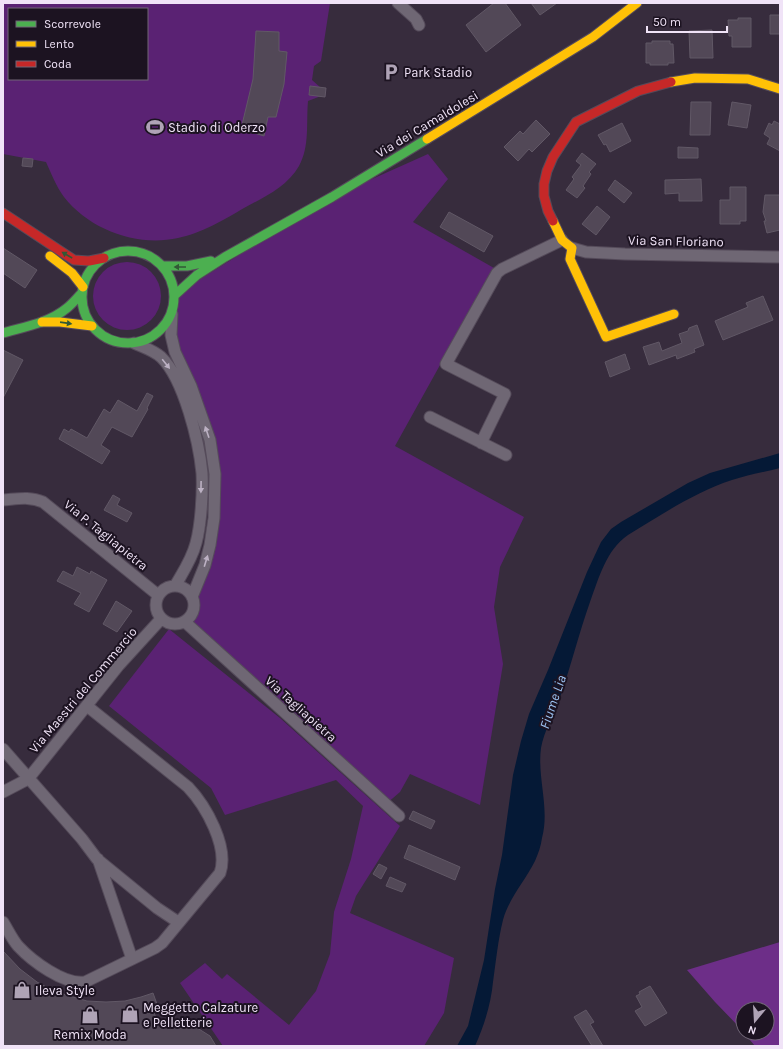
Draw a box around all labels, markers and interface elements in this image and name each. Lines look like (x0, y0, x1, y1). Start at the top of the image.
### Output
legend (8, 8, 148, 80)
scale bar (647, 8, 727, 34)
text: 50 m (653, 15, 681, 29)
text: Scorrevole (44, 17, 101, 31)
text: Lento (44, 37, 74, 51)
text: Coda (44, 57, 72, 71)
parking icon: Park Stadio (381, 62, 401, 82)
place label: Park Stadio (404, 65, 472, 80)
street label: Via dei Camaldolesi (373, 88, 481, 160)
sports icon: Stadio di Oderzo (145, 117, 165, 137)
place label: Stadio di Oderzo (168, 120, 265, 135)
street label: Via San Floriano (628, 233, 724, 249)
one-way arrow (61, 252, 73, 259)
one-way arrow (173, 264, 186, 270)
one-way arrow (60, 320, 72, 326)
one-way arrow (162, 358, 170, 369)
one-way arrow (204, 426, 210, 438)
one-way arrow (198, 481, 205, 493)
street label: Via P. Tagliapietra (61, 497, 151, 573)
one-way arrow (203, 554, 209, 566)
street label: Via Maestri del Commercio (26, 624, 140, 756)
street label: Via Tagliapietra (262, 673, 340, 745)
water label: Fiume Lia (536, 673, 570, 731)
shop icon: Ileva Style (12, 980, 32, 1000)
place label: Ileva Style (35, 983, 95, 998)
place label: Meggetto Calzature e Pelletterie (143, 1000, 259, 1030)
north arrow (735, 1001, 775, 1041)
shop icon: Meggetto Calzature e Pelletterie (120, 1004, 140, 1024)
shop icon: Remix Moda (80, 1005, 100, 1025)
text: N (746, 1023, 758, 1037)
place label: Remix Moda (53, 1027, 127, 1042)

